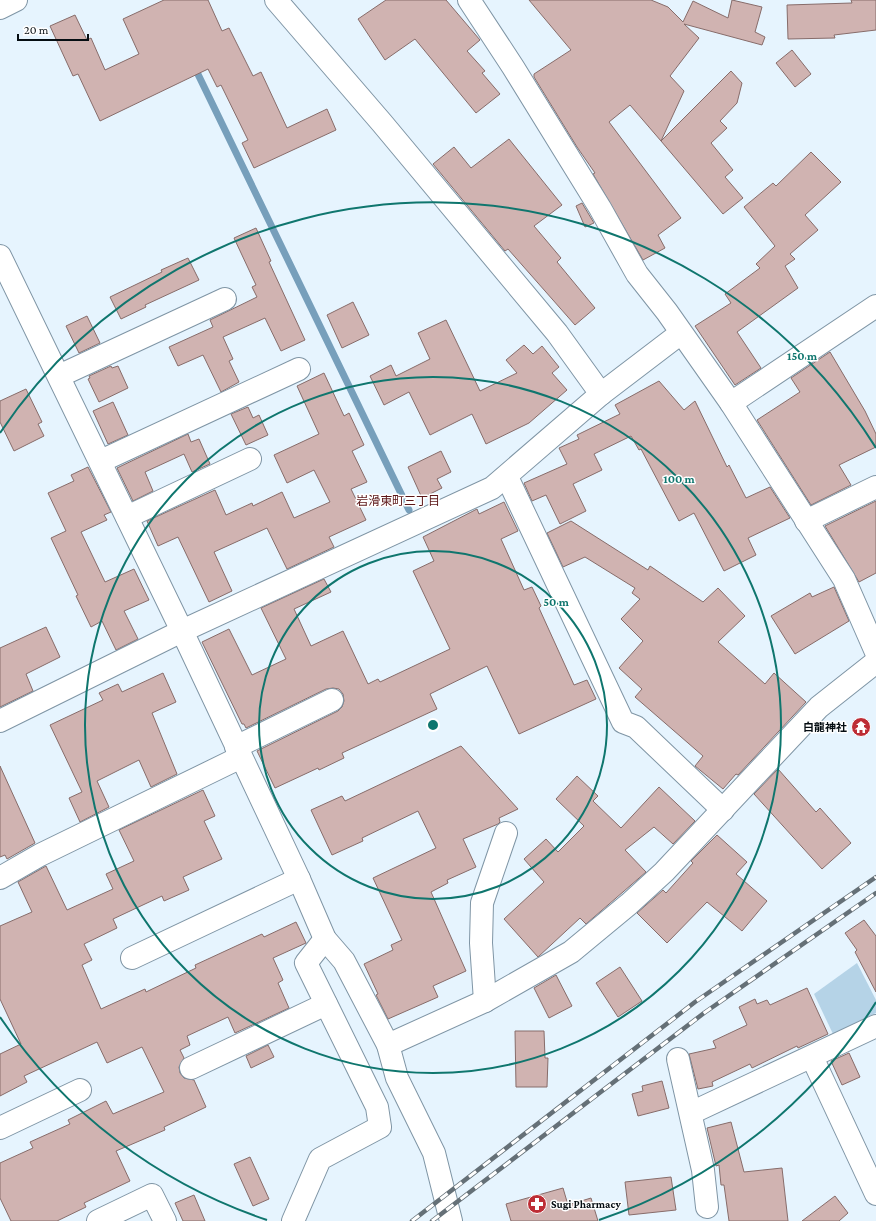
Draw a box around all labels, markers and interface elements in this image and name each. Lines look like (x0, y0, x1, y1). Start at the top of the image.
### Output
scale bar (18, 16, 88, 42)
text: 20 m (24, 23, 49, 37)
text: 150 m (787, 349, 818, 363)
text: 100 m (663, 472, 696, 486)
district label: 岩滑東町三丁目 (356, 494, 440, 508)
text: 50 m (543, 595, 570, 609)
temple icon: 白龍神社 (850, 716, 872, 738)
centre of rings (426, 718, 440, 732)
place label: 白龍神社 (803, 721, 847, 733)
pharmacy icon: Sugi Pharmacy (526, 1193, 548, 1215)
place label: Sugi Pharmacy (551, 1198, 621, 1210)

